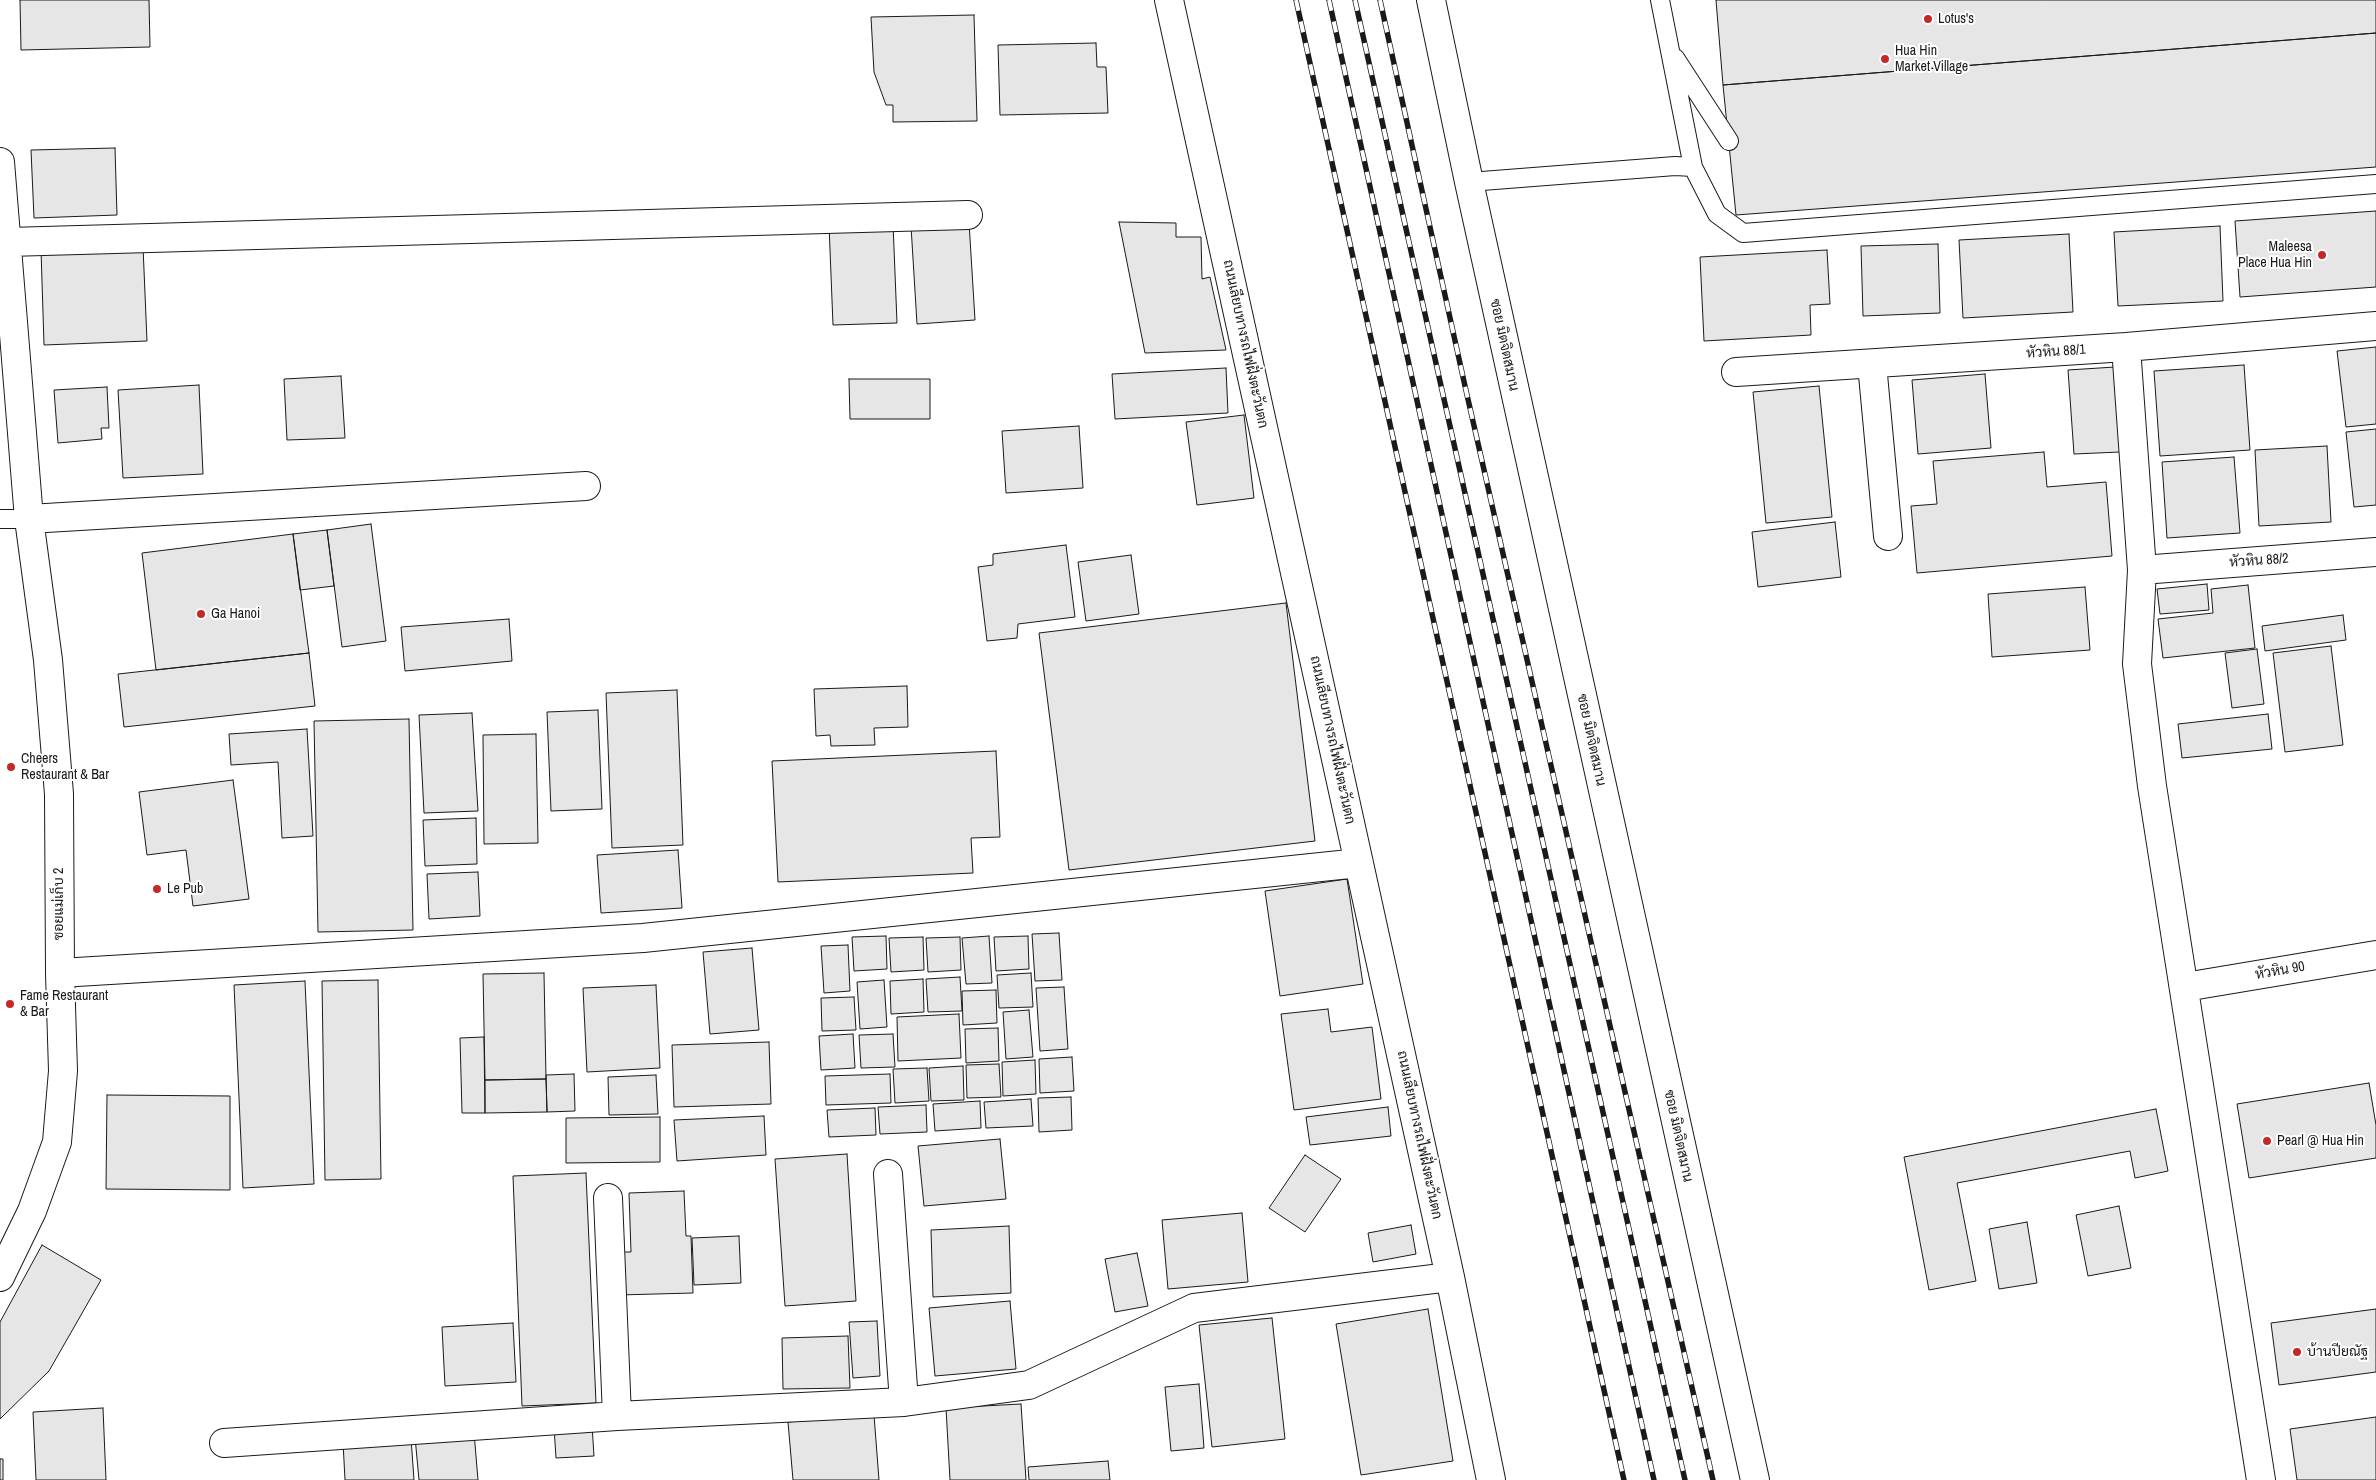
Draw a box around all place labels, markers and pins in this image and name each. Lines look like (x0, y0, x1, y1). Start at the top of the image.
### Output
place label: Lotus's (1938, 11, 1974, 27)
marker: Lotus's (1922, 13, 1934, 25)
place label: Hua Hin Market Village (1895, 43, 1968, 75)
marker: Hua Hin Market Village (1879, 53, 1891, 65)
place label: Maleesa Place Hua Hin (2238, 239, 2312, 272)
marker: Maleesa Place Hua Hin (2316, 249, 2328, 261)
place label: Ga Hanoi (211, 606, 260, 622)
marker: Ga Hanoi (195, 608, 207, 620)
place label: Cheers Restaurant & Bar (21, 751, 109, 784)
marker: Cheers Restaurant & Bar (5, 761, 17, 773)
place label: Le Pub (167, 881, 203, 897)
marker: Le Pub (151, 883, 163, 895)
place label: Fame Restaurant & Bar (20, 988, 108, 1020)
marker: Fame Restaurant & Bar (4, 998, 16, 1010)
place label: Pearl @ Hua Hin (2277, 1133, 2364, 1149)
marker: Pearl @ Hua Hin (2261, 1135, 2273, 1147)
place label: บ้านปียณัฐ (2307, 1344, 2368, 1360)
marker: บ้านปียณัฐ (2291, 1346, 2303, 1358)

